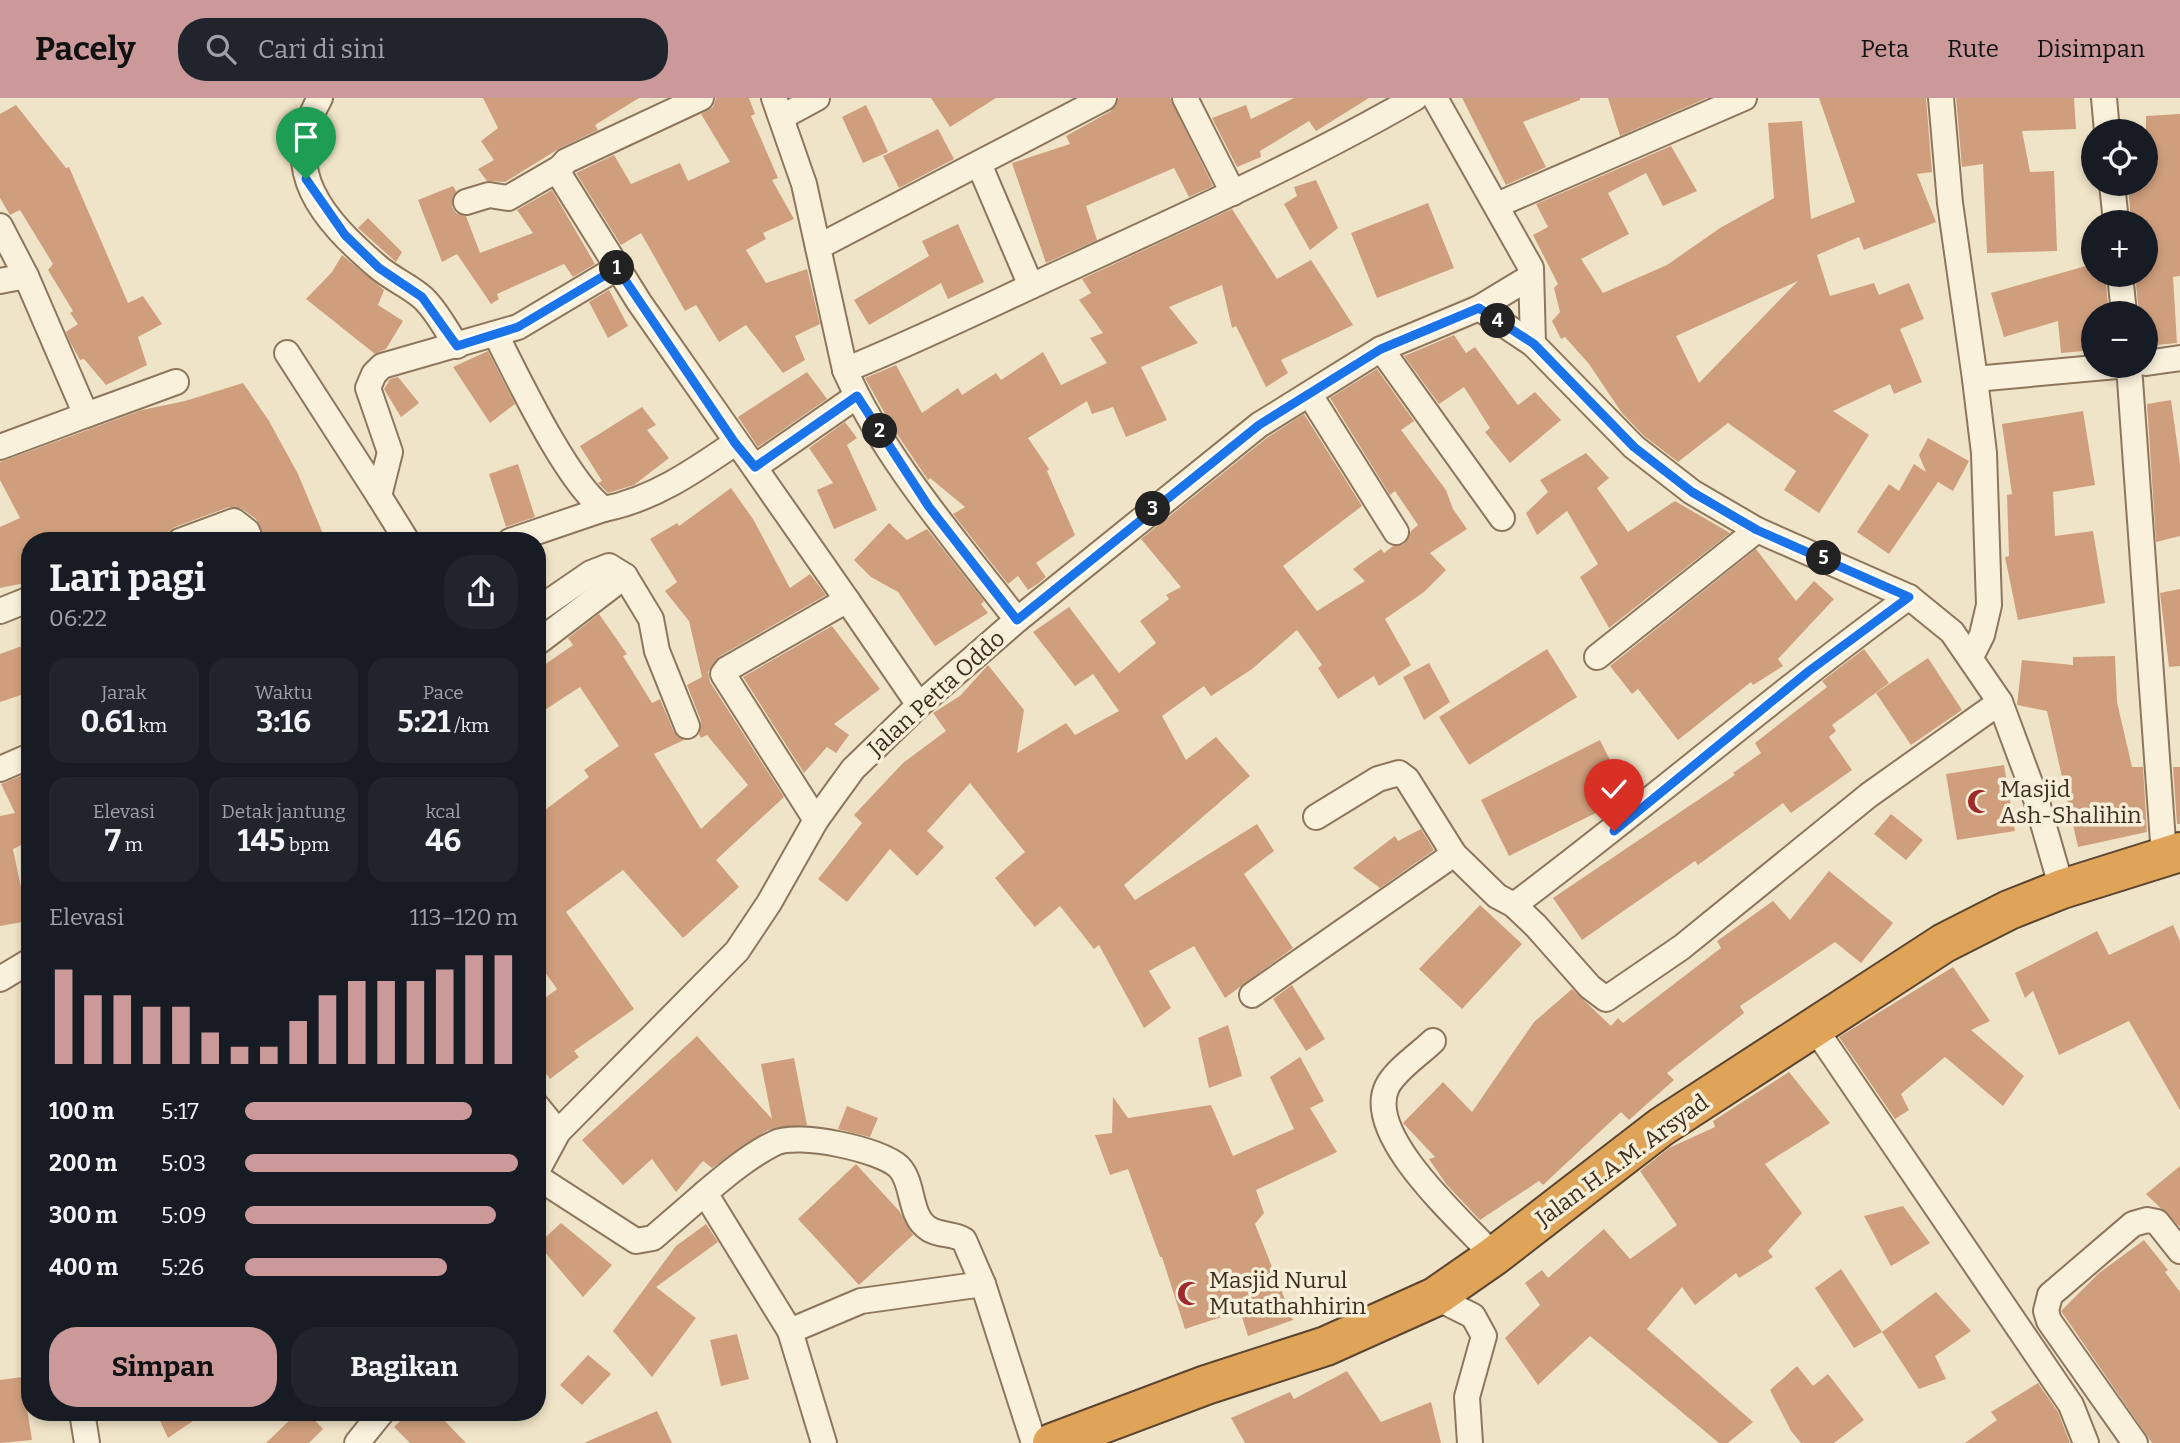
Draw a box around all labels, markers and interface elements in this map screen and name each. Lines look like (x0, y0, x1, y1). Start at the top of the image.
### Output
search box (178, 18, 668, 81)
text: Pacely (35, 29, 136, 69)
icon: search (202, 30, 240, 68)
text: Cari di sini (258, 34, 385, 65)
text: Peta (1860, 35, 1909, 63)
text: Rute (1947, 35, 1999, 63)
text: Disimpan (2037, 35, 2145, 63)
pin (276, 107, 336, 179)
icon: arrive (287, 118, 325, 156)
map controls (2081, 119, 2158, 378)
button: locate (2081, 119, 2158, 196)
button: + (2081, 210, 2158, 287)
pin: 1 (600, 250, 634, 286)
text: 1 (612, 256, 621, 279)
button: − (2081, 301, 2158, 378)
pin: 4 (1480, 304, 1516, 339)
text: 4 (1492, 309, 1503, 332)
pin: 2 (862, 414, 898, 448)
text: 2 (874, 419, 885, 442)
pin: 3 (1136, 492, 1170, 526)
text: 3 (1147, 497, 1158, 520)
pin: 5 (1806, 540, 1842, 575)
text: 5 (1818, 546, 1829, 569)
text: Lari pagi (49, 555, 206, 601)
button: share (444, 555, 518, 629)
text: 06:22 (49, 604, 107, 632)
street label: Jalan Petta Oddo (861, 624, 1010, 763)
text: Jarak (101, 681, 146, 704)
text: Waktu (255, 681, 312, 704)
text: Pace (423, 681, 464, 704)
text: 0.61 (81, 704, 135, 740)
text: 3:16 (256, 704, 311, 740)
text: 5:21 (397, 704, 450, 740)
text: km (135, 714, 167, 737)
text: /km (450, 714, 489, 737)
pin (1584, 759, 1644, 831)
icon: check (1595, 770, 1633, 808)
place label: Masjid Ash-Shalihin (2000, 775, 2142, 829)
mosque icon: Masjid Ash-Shalihin (1966, 788, 1994, 816)
text: Elevasi (93, 800, 155, 823)
text: Detak jantung (221, 800, 346, 823)
text: kcal (425, 800, 461, 823)
text: 7 (105, 823, 121, 859)
text: 145 (238, 823, 285, 859)
text: 46 (425, 823, 461, 859)
text: m (121, 833, 143, 856)
text: bpm (285, 833, 329, 856)
text: Elevasi (49, 903, 124, 931)
text: 113–120 m (410, 903, 518, 931)
street label: Jalan H.A.M. Arsyad (1529, 1088, 1714, 1233)
text: 100 m (49, 1097, 114, 1125)
text: 5:17 (161, 1097, 199, 1125)
text: 200 m (49, 1149, 117, 1177)
text: 5:03 (161, 1149, 206, 1177)
text: 300 m (49, 1201, 118, 1229)
text: 5:09 (161, 1201, 206, 1229)
text: 400 m (49, 1253, 118, 1281)
text: 5:26 (161, 1253, 204, 1281)
place label: Masjid Nurul Mutathahhirin (1209, 1266, 1367, 1320)
mosque icon: Masjid Nurul Mutathahhirin (1175, 1279, 1203, 1307)
button: Simpan (49, 1327, 277, 1407)
button: Bagikan (291, 1327, 518, 1407)

